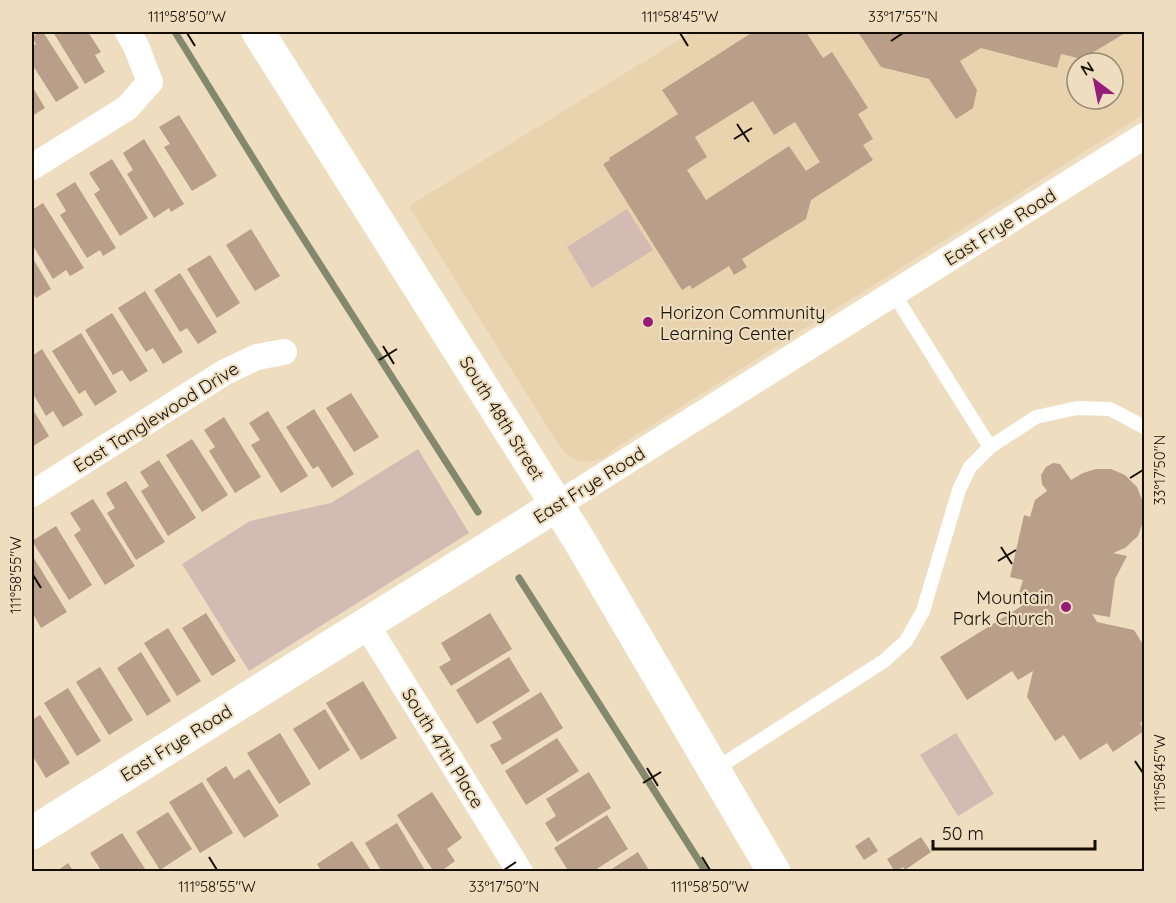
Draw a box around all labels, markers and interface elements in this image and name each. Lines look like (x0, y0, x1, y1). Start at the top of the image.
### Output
text: 111°58'50"W (148, 7, 227, 26)
text: 111°58'45"W (641, 7, 719, 26)
text: 33°17'55"N (868, 7, 938, 26)
north arrow (1065, 51, 1125, 111)
text: N (1077, 57, 1097, 80)
street label: East Frye Road (940, 183, 1060, 271)
place label: Horizon Community Learning Center (660, 301, 826, 345)
marker: Horizon Community Learning Center (641, 315, 655, 329)
street label: South 48th Street (455, 352, 549, 484)
street label: East Tanglewood Drive (69, 357, 243, 477)
text: 33°17'50"N (1150, 435, 1169, 505)
street label: East Frye Road (529, 441, 649, 529)
text: 111°58'55"W (6, 536, 25, 614)
place label: Mountain Park Church (953, 586, 1054, 630)
marker: Mountain Park Church (1059, 600, 1073, 614)
street label: South 47th Place (397, 684, 489, 812)
street label: East Frye Road (116, 699, 236, 787)
text: 111°58'45"W (1150, 734, 1169, 812)
scale bar (933, 813, 1095, 851)
text: 50 m (942, 822, 984, 845)
text: 111°58'55"W (178, 877, 256, 896)
text: 33°17'50"N (469, 877, 539, 896)
text: 111°58'50"W (671, 877, 750, 896)

